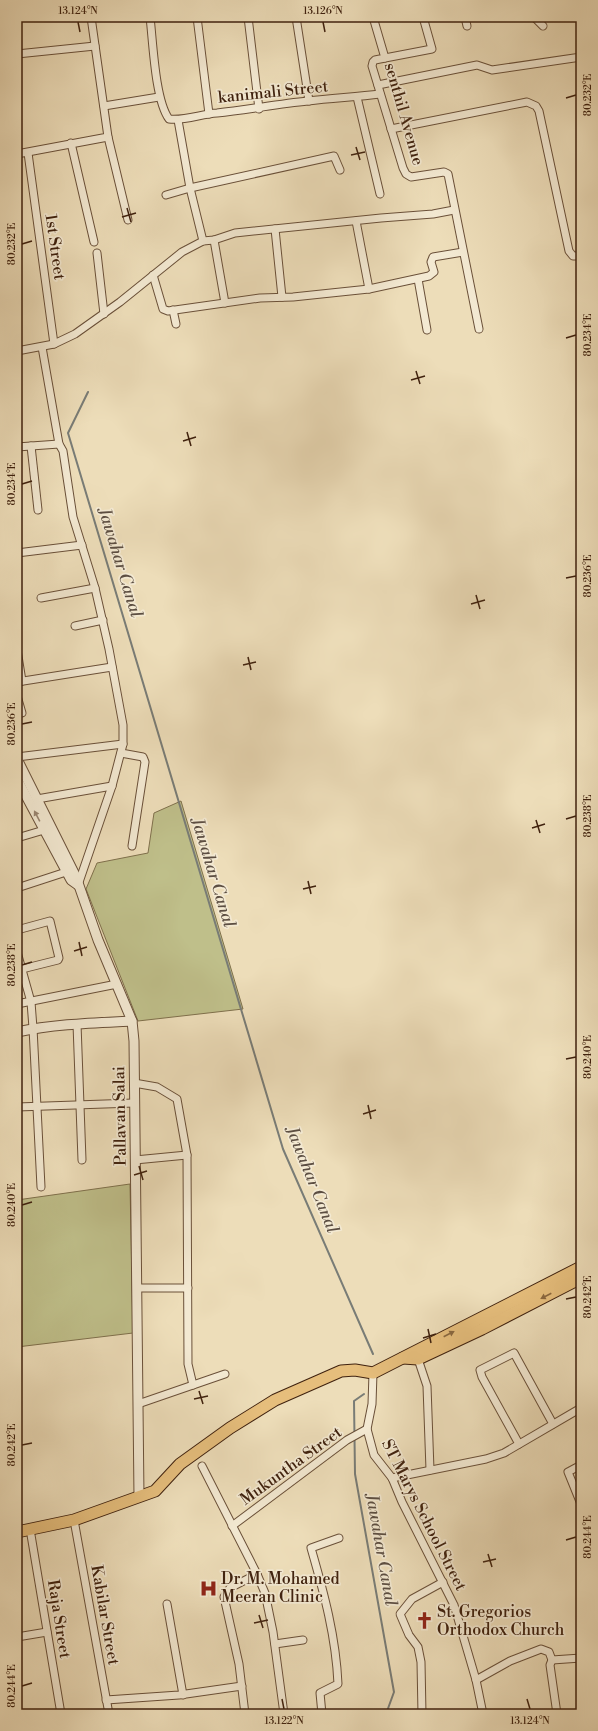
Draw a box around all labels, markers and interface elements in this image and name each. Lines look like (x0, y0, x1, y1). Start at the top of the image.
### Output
text: 13.124°N (58, 5, 98, 17)
text: 13.126°N (303, 5, 343, 17)
street label: senthil Avenue (380, 60, 428, 168)
text: 80.232°E (582, 74, 594, 116)
street label: kanimali Street (217, 76, 329, 108)
street label: 1st Street (40, 213, 70, 282)
text: 80.232°E (6, 223, 18, 265)
text: 80.234°E (582, 313, 594, 356)
text: 80.234°E (6, 462, 18, 505)
water label: Jawahar Canal (92, 504, 147, 621)
text: 80.236°E (582, 554, 594, 597)
text: 80.236°E (6, 702, 18, 745)
text: 80.238°E (582, 794, 594, 837)
one-way arrow (34, 810, 40, 822)
water label: Jawahar Canal (185, 814, 240, 931)
text: 80.238°E (6, 943, 18, 986)
text: 80.240°E (582, 1035, 594, 1079)
street label: Pallavan Salai (109, 1066, 131, 1166)
water label: Jawahar Canal (280, 1122, 344, 1237)
text: 80.240°E (6, 1183, 18, 1227)
text: 80.242°E (582, 1275, 594, 1319)
one-way arrow (540, 1293, 552, 1299)
one-way arrow (444, 1331, 455, 1337)
street label: Mukuntha Street (236, 1422, 346, 1510)
text: 80.242°E (6, 1423, 18, 1467)
street label: ST Marys School Street (377, 1436, 471, 1594)
water label: Jawahar Canal (360, 1490, 402, 1608)
text: 80.244°E (582, 1515, 594, 1559)
street label: Kabilar Street (86, 1563, 124, 1667)
place label: Dr. M. Mohamed Meeran Clinic (221, 1569, 340, 1607)
street label: Raja Street (43, 1578, 75, 1660)
hospital icon: Dr. M. Mohamed Meeran Clinic (198, 1578, 218, 1598)
place label: St. Gregorios Orthodox Church (437, 1602, 565, 1640)
church icon: St. Gregorios Orthodox Church (414, 1611, 434, 1631)
text: 80.244°E (6, 1664, 18, 1708)
text: 13.122°N (264, 1715, 304, 1727)
text: 13.124°N (510, 1715, 550, 1727)

